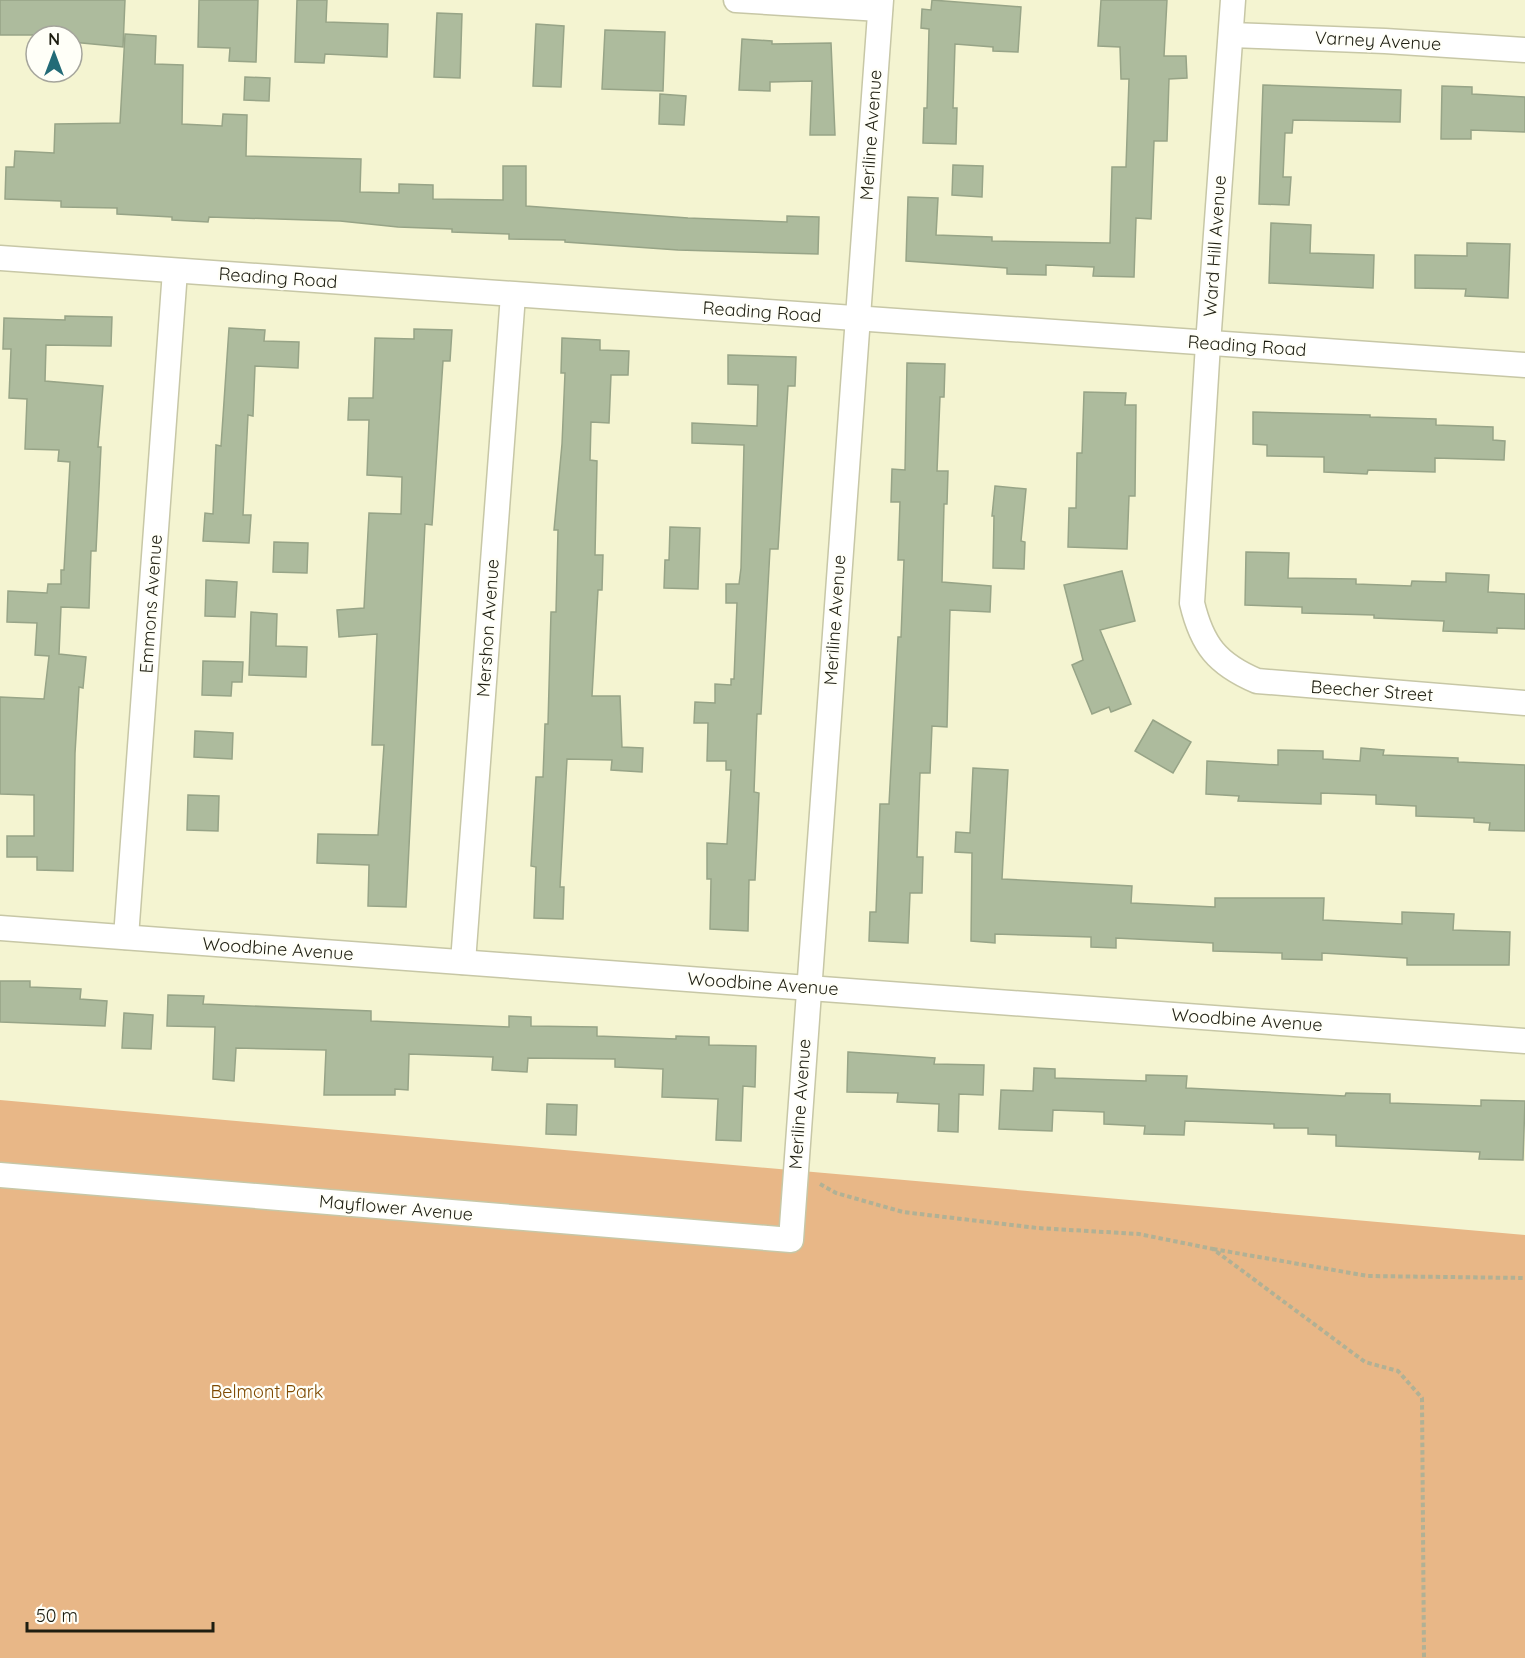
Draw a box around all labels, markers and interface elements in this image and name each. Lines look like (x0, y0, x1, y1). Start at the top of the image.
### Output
north arrow (24, 24, 84, 84)
street label: Varney Avenue (1314, 26, 1442, 55)
text: N (48, 29, 60, 49)
street label: Meriline Avenue (854, 69, 887, 201)
street label: Ward Hill Avenue (1198, 174, 1231, 318)
street label: Reading Road (218, 262, 338, 293)
street label: Reading Road (702, 296, 822, 327)
street label: Reading Road (1187, 330, 1307, 361)
street label: Emmons Avenue (134, 534, 167, 674)
street label: Meriline Avenue (818, 554, 851, 686)
street label: Mershon Avenue (471, 558, 504, 698)
street label: Beecher Street (1310, 675, 1434, 706)
street label: Woodbine Avenue (202, 932, 354, 965)
street label: Woodbine Avenue (687, 967, 839, 1000)
street label: Woodbine Avenue (1171, 1003, 1323, 1036)
street label: Meriline Avenue (783, 1038, 816, 1170)
street label: Mayflower Avenue (318, 1189, 474, 1226)
park label: Belmont Park (211, 1380, 323, 1403)
scale bar (27, 1595, 213, 1633)
text: 50 m (36, 1604, 78, 1627)

